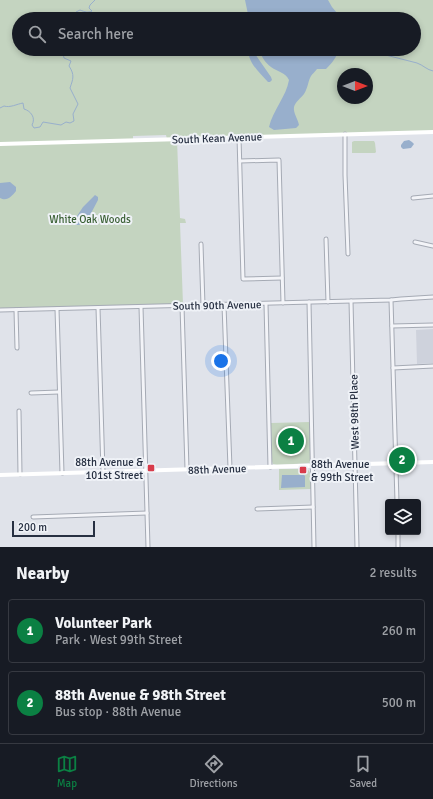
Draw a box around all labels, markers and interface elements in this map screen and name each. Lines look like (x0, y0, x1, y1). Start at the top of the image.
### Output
search box (12, 12, 421, 56)
icon: search (26, 23, 48, 45)
text: Search here (58, 25, 134, 43)
north arrow (337, 68, 373, 104)
street label: South Kean Avenue (172, 130, 262, 147)
park label: White Oak Woods (49, 213, 131, 226)
street label: South 90th Avenue (173, 298, 261, 313)
your location (211, 351, 231, 371)
street label: West 98th Place (347, 374, 362, 450)
pin: 1 (278, 426, 304, 456)
pin: 2 (389, 445, 415, 475)
place label: 88th Avenue & 101st Street (75, 456, 143, 482)
place label: 88th Avenue & 99th Street (311, 458, 373, 484)
street label: 88th Avenue (188, 462, 247, 477)
marker: 88th Avenue & 101st Street (146, 463, 156, 473)
marker: 88th Avenue & 99th Street (298, 465, 308, 475)
map controls (385, 499, 421, 535)
button: layers (385, 499, 421, 535)
scale bar (12, 519, 95, 538)
text: 200 m (18, 521, 47, 534)
text: Nearby (16, 563, 69, 584)
text: 2 results (369, 565, 417, 581)
text: Volunteer Park (55, 614, 152, 632)
text: 1 (26, 623, 34, 639)
text: 260 m (382, 623, 416, 639)
text: Park · West 99th Street (55, 632, 182, 648)
text: 88th Avenue & 98th Street (55, 686, 226, 704)
text: 2 (26, 695, 34, 711)
text: 500 m (382, 695, 416, 711)
text: Bus stop · 88th Avenue (55, 704, 181, 720)
tab: Map (56, 753, 78, 790)
tab: Directions (190, 753, 238, 790)
tab: Saved (349, 753, 377, 790)

